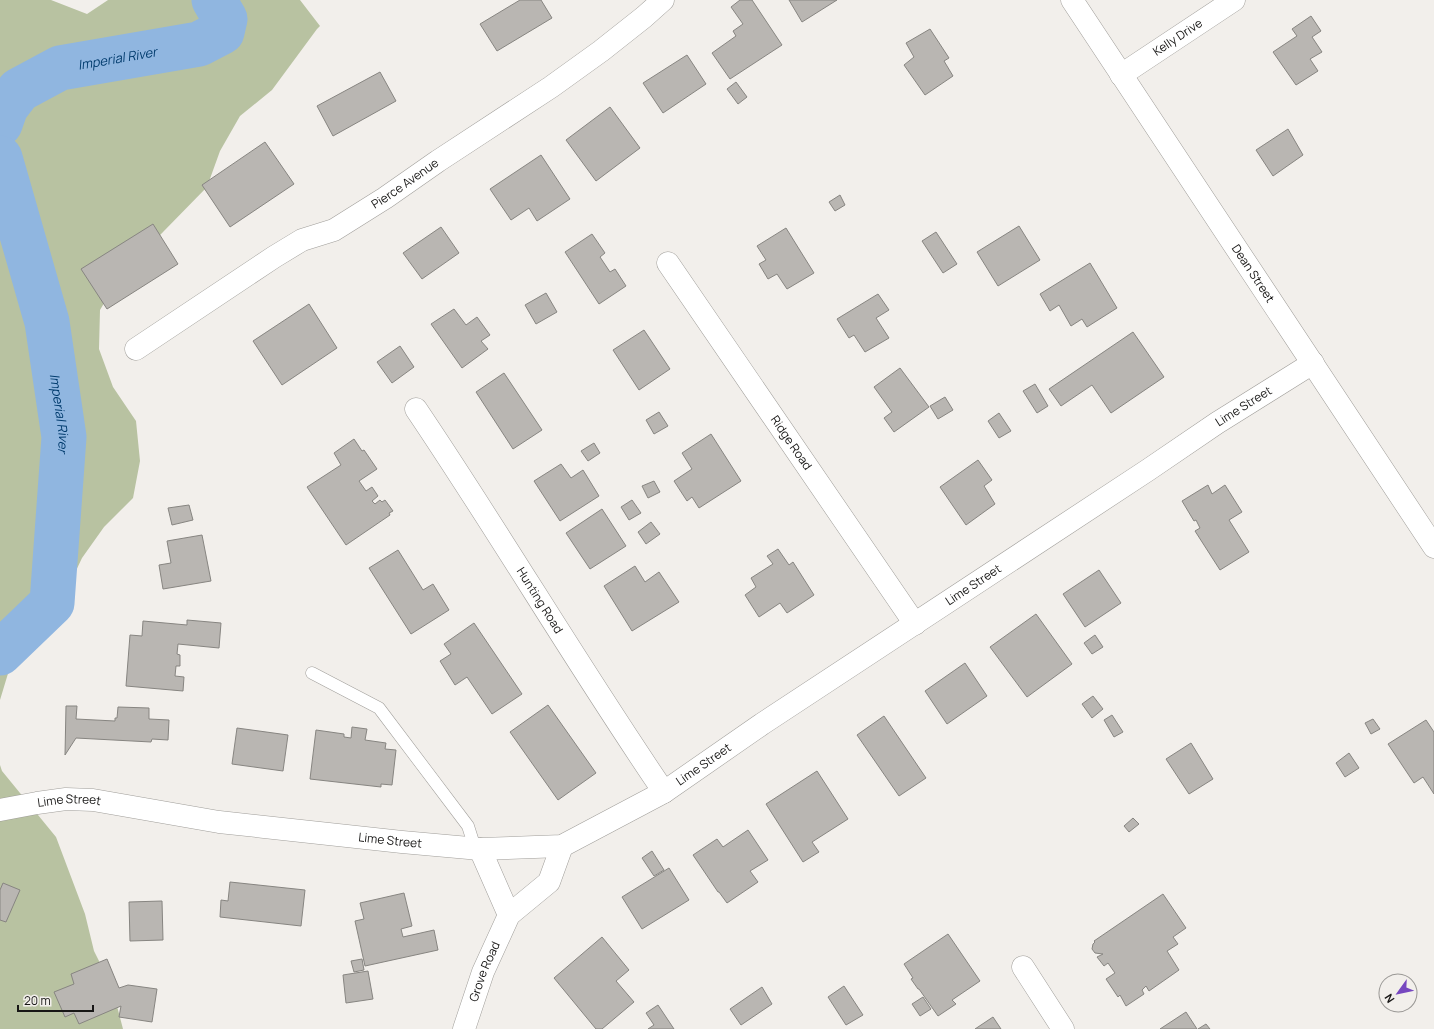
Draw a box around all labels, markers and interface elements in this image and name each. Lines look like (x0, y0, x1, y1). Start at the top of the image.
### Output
street label: Kelly Drive (1149, 14, 1205, 60)
water label: Imperial River (76, 42, 160, 74)
street label: Pierce Avenue (368, 154, 442, 212)
street label: Dean Street (1228, 241, 1279, 306)
water label: Imperial River (46, 373, 73, 456)
street label: Lime Street (1212, 382, 1275, 430)
street label: Ridge Road (767, 412, 816, 473)
street label: Lime Street (942, 560, 1005, 609)
street label: Hunting Road (513, 564, 567, 637)
street label: Lime Street (672, 739, 735, 789)
street label: Lime Street (36, 790, 103, 811)
street label: Lime Street (358, 828, 423, 852)
street label: Grove Road (465, 939, 504, 1004)
north arrow (1378, 973, 1418, 1013)
scale bar (18, 987, 93, 1013)
text: N (1381, 991, 1398, 1006)
text: 20 m (24, 992, 51, 1009)

